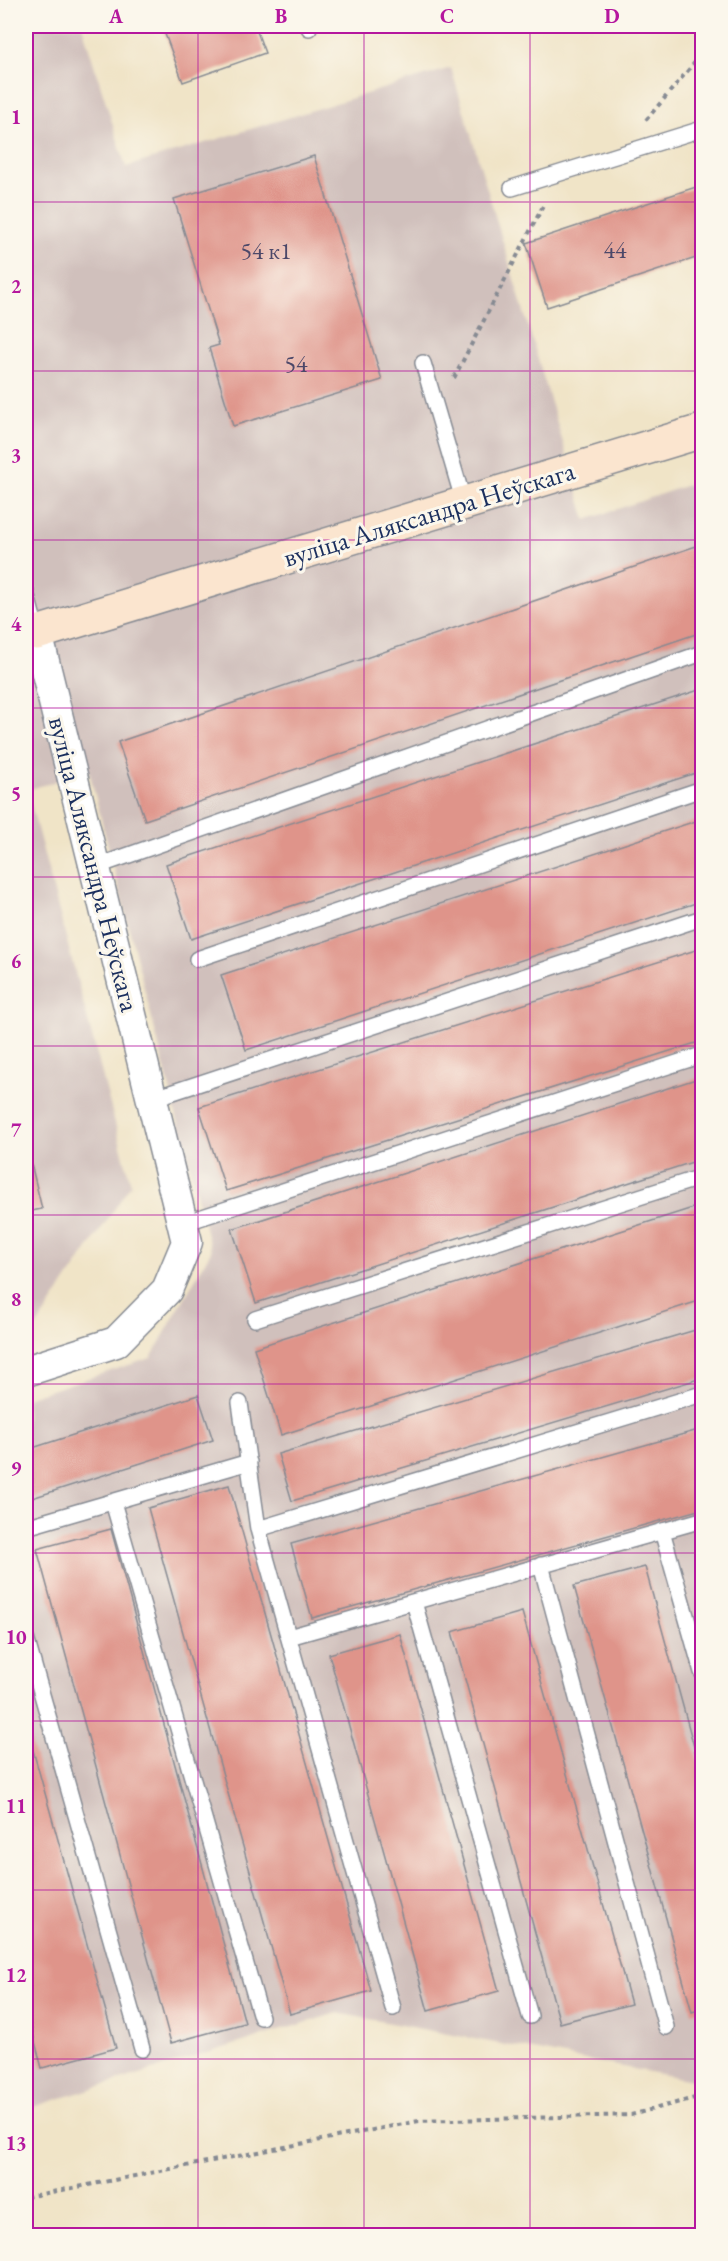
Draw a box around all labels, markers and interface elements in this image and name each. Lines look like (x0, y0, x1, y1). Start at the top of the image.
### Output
text: A (108, 3, 124, 29)
text: B (275, 3, 287, 29)
text: C (440, 3, 454, 29)
text: D (604, 3, 620, 29)
text: 1 (11, 104, 21, 130)
house number: 44 (603, 234, 627, 265)
house number: 54 к1 (241, 235, 291, 266)
text: 2 (11, 273, 22, 299)
house number: 54 (284, 348, 308, 379)
text: 3 (11, 442, 21, 468)
street label: вуліца Аляксандра Неўскага (279, 452, 579, 575)
text: 4 (11, 611, 22, 637)
street label: вуліца Аляксандра Неўскага (41, 713, 148, 1015)
text: 5 (11, 780, 21, 806)
text: 6 (11, 948, 22, 974)
text: 7 (11, 1117, 22, 1143)
text: 8 (11, 1286, 21, 1312)
text: 9 (11, 1455, 22, 1481)
text: 10 (5, 1624, 27, 1650)
text: 11 (5, 1793, 27, 1819)
text: 12 (5, 1962, 27, 1988)
text: 13 (5, 2130, 27, 2156)

